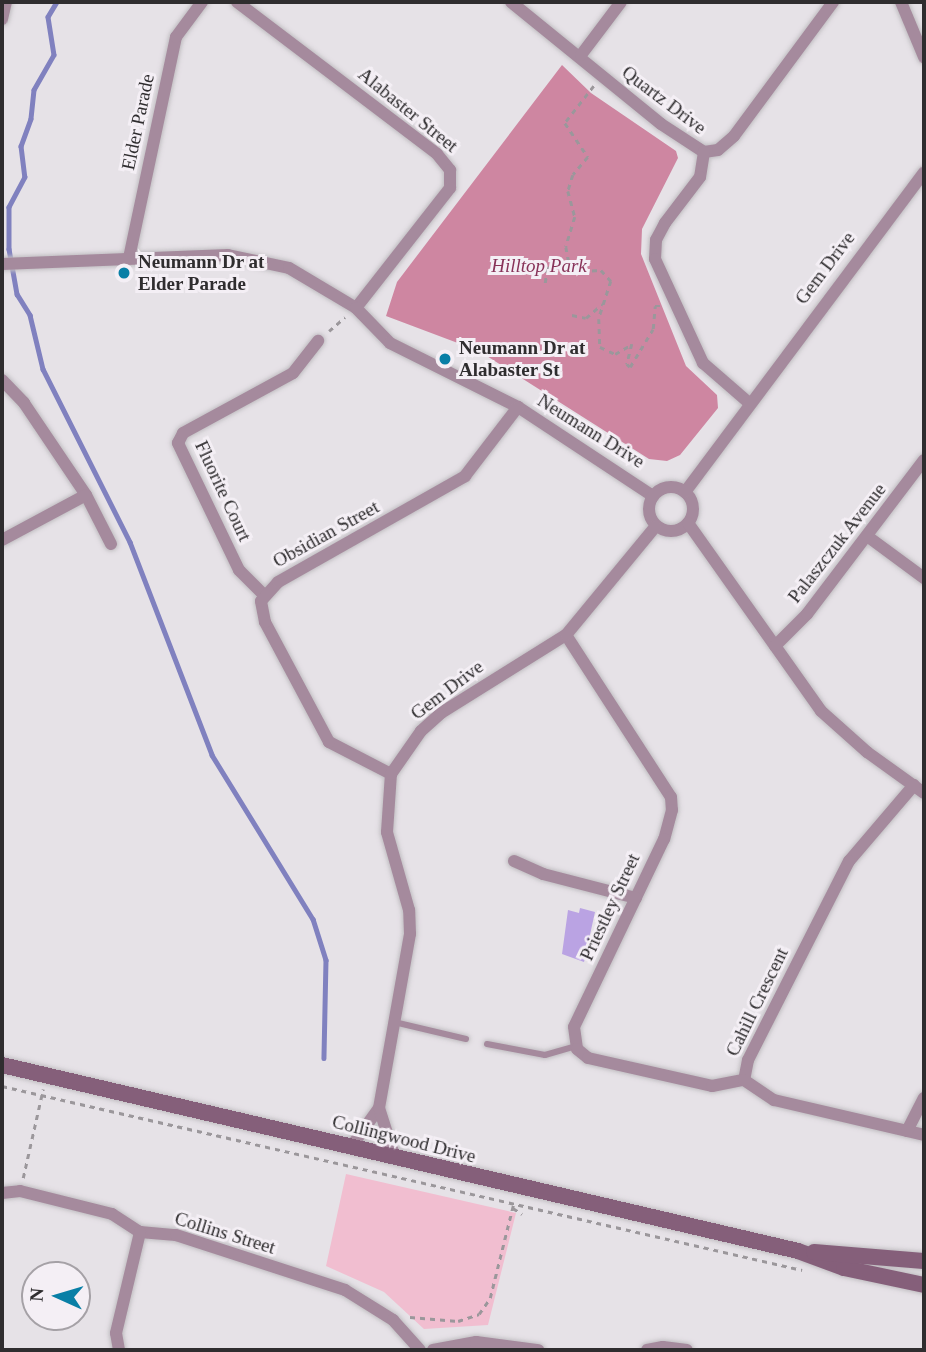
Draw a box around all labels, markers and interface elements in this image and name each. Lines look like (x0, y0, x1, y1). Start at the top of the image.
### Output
street label: Quartz Drive (617, 61, 711, 139)
street label: Alabaster Street (353, 63, 463, 157)
street label: Elder Parade (117, 72, 159, 172)
street label: Gem Drive (790, 227, 860, 309)
place label: Neumann Dr at Elder Parade (138, 251, 265, 295)
park label: Hilltop Park (491, 255, 587, 277)
marker: Neumann Dr at Elder Parade (116, 265, 132, 281)
place label: Neumann Dr at Alabaster St (459, 337, 586, 381)
marker: Neumann Dr at Alabaster St (437, 351, 453, 367)
street label: Neumann Drive (533, 389, 649, 473)
street label: Fluorite Court (190, 437, 256, 545)
street label: Palaszczuk Avenue (783, 478, 891, 608)
street label: Obsidian Street (269, 496, 383, 572)
street label: Gem Drive (406, 655, 488, 725)
street label: Priestley Street (575, 850, 645, 964)
street label: Cahill Crescent (721, 944, 793, 1060)
street label: Collingwood Drive (330, 1110, 478, 1168)
street label: Collins Street (172, 1207, 278, 1259)
north arrow (21, 1261, 91, 1331)
text: N (26, 1287, 48, 1302)

